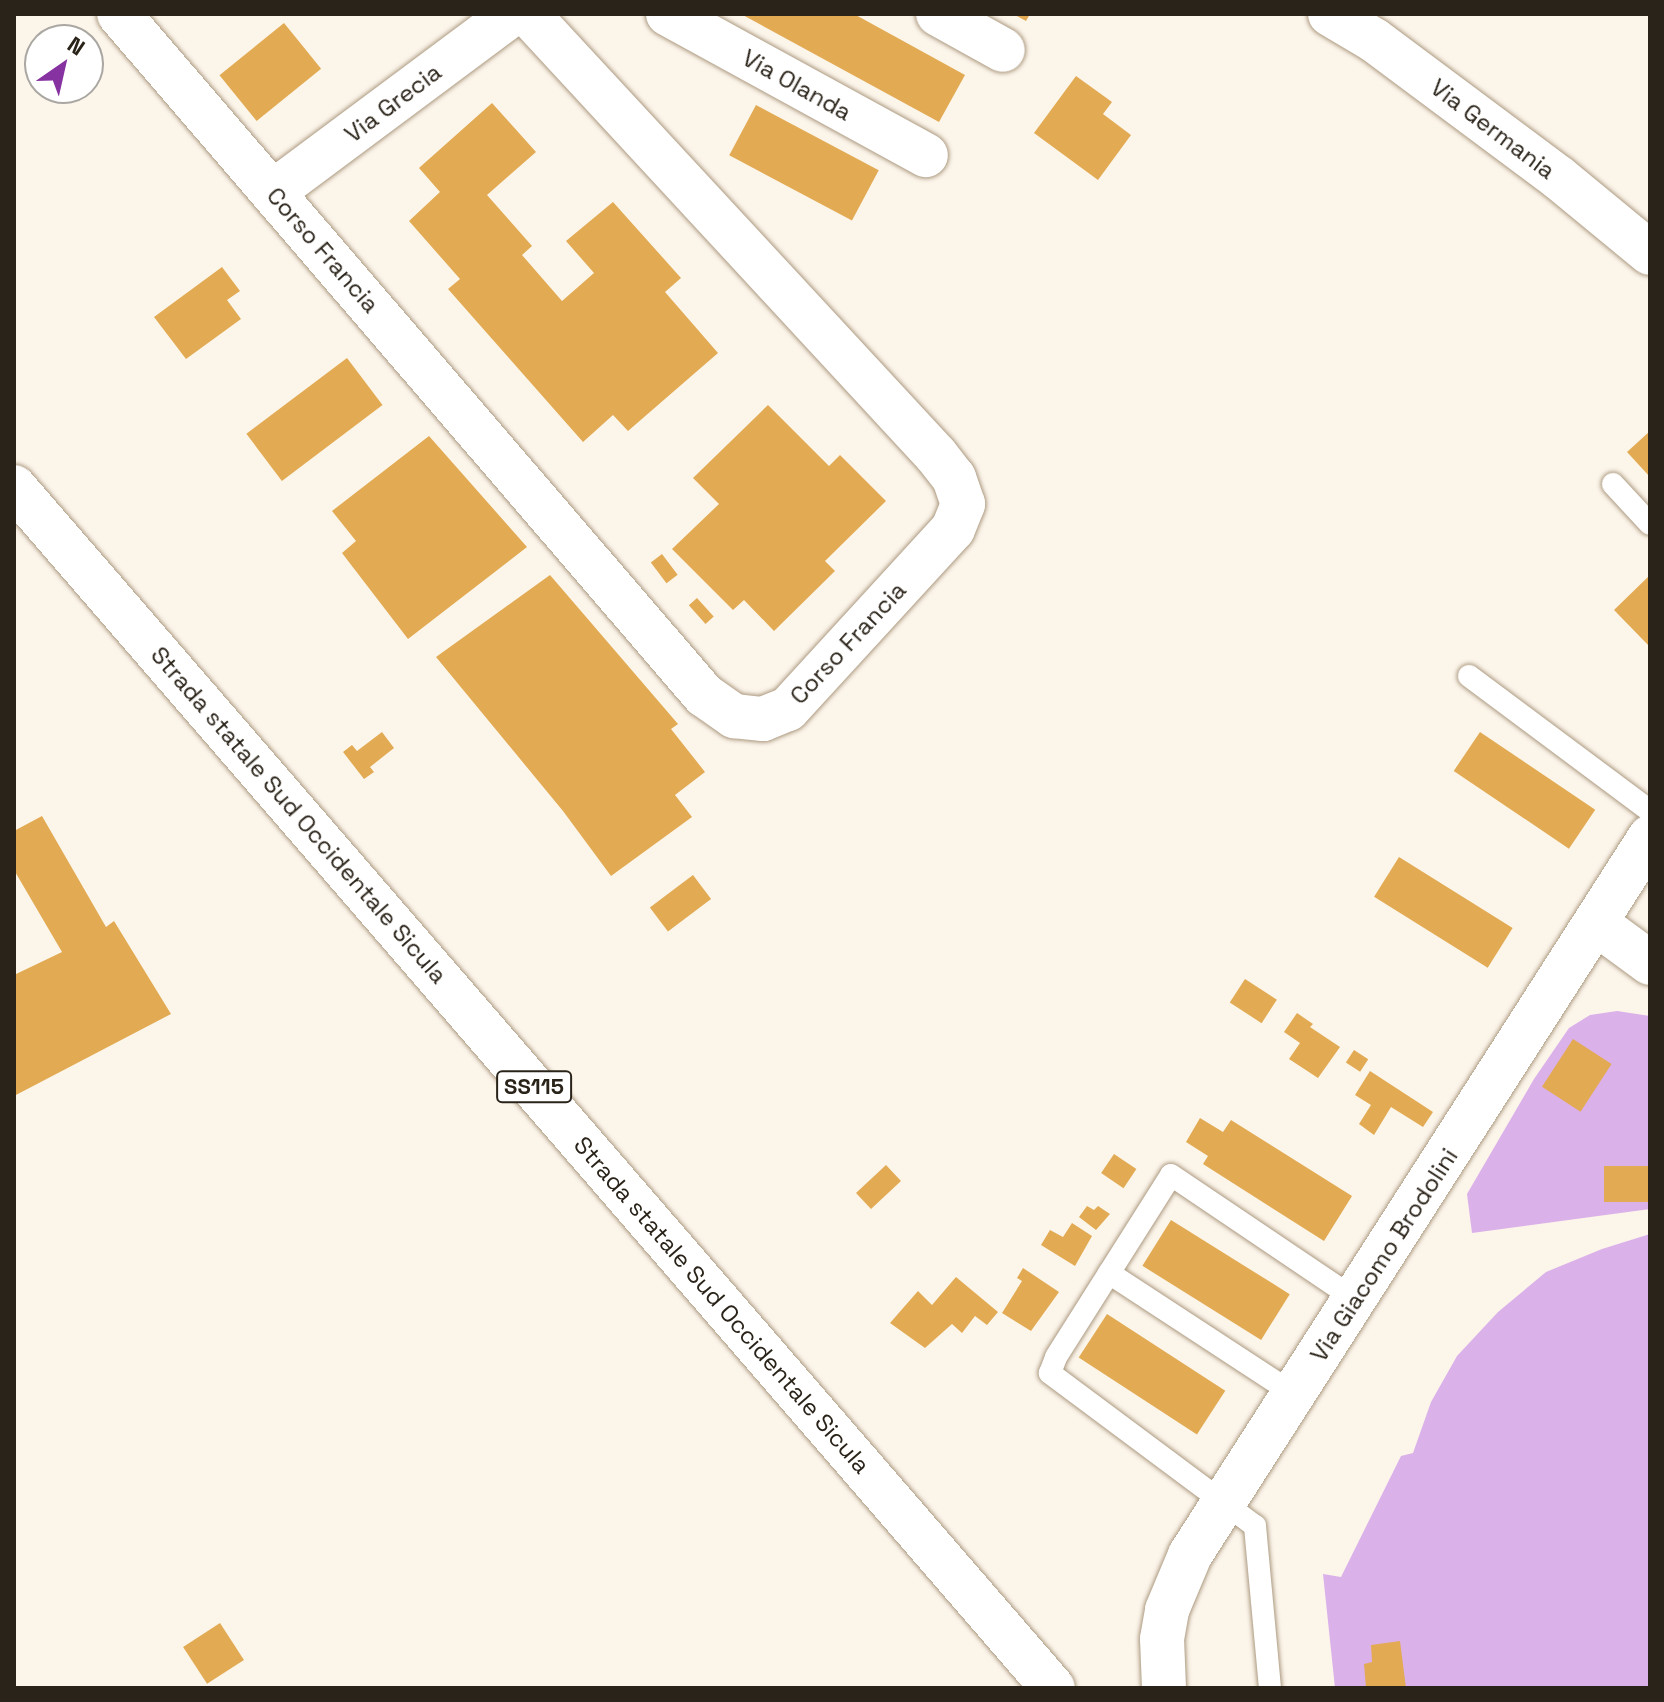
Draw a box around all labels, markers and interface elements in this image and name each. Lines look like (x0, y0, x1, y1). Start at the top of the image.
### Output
north arrow (24, 24, 104, 104)
text: N (62, 30, 90, 61)
street label: Via Olanda (737, 43, 857, 127)
street label: Via Grecia (339, 57, 447, 149)
street label: Via Germania (1425, 73, 1561, 185)
street label: Corso Francia (261, 181, 385, 319)
street label: Corso Francia (784, 576, 912, 710)
street label: Strada statale Sud Occidentale Sicula (145, 641, 453, 989)
road number: SS115 (496, 1069, 572, 1105)
street label: Strada statale Sud Occidentale Sicula (568, 1131, 876, 1479)
street label: Via Giacomo Brodolini (1304, 1143, 1464, 1367)

